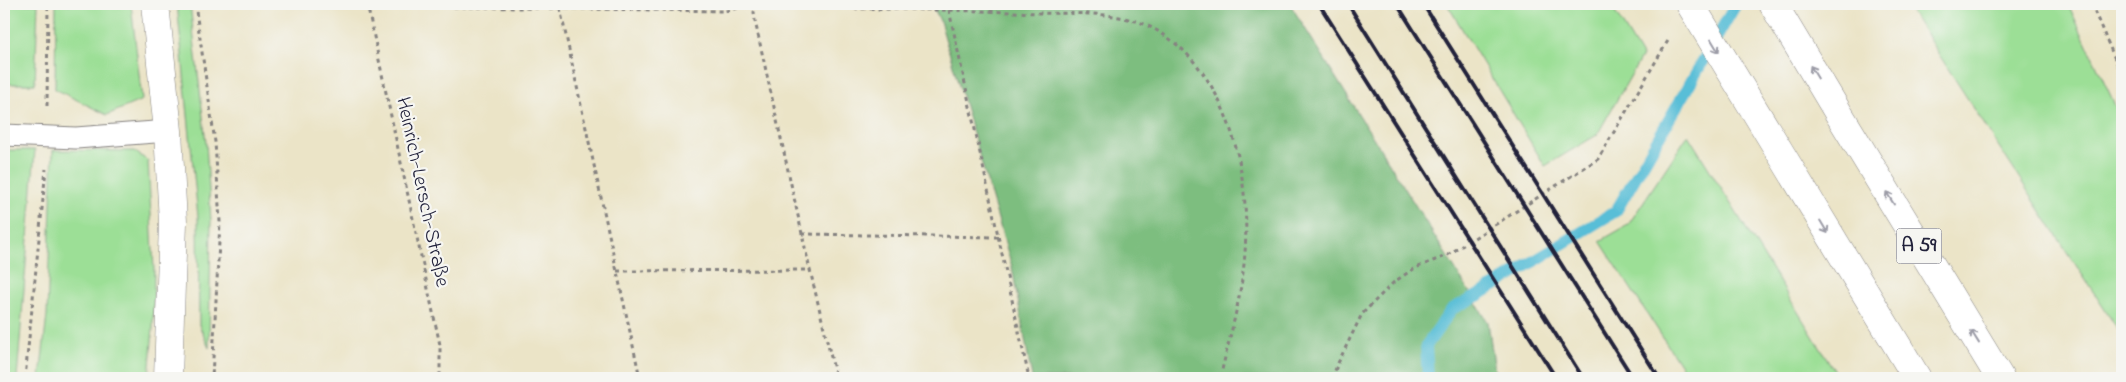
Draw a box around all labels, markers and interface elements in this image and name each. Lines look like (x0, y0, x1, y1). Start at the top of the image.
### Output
one-way arrow (1711, 38, 1721, 52)
one-way arrow (1808, 66, 1818, 80)
street label: Heinrich-Lersch-Straße (387, 94, 457, 290)
one-way arrow (1885, 192, 1895, 206)
one-way arrow (1820, 219, 1830, 233)
road number: A 59 (1896, 228, 1942, 264)
one-way arrow (1970, 330, 1980, 344)

